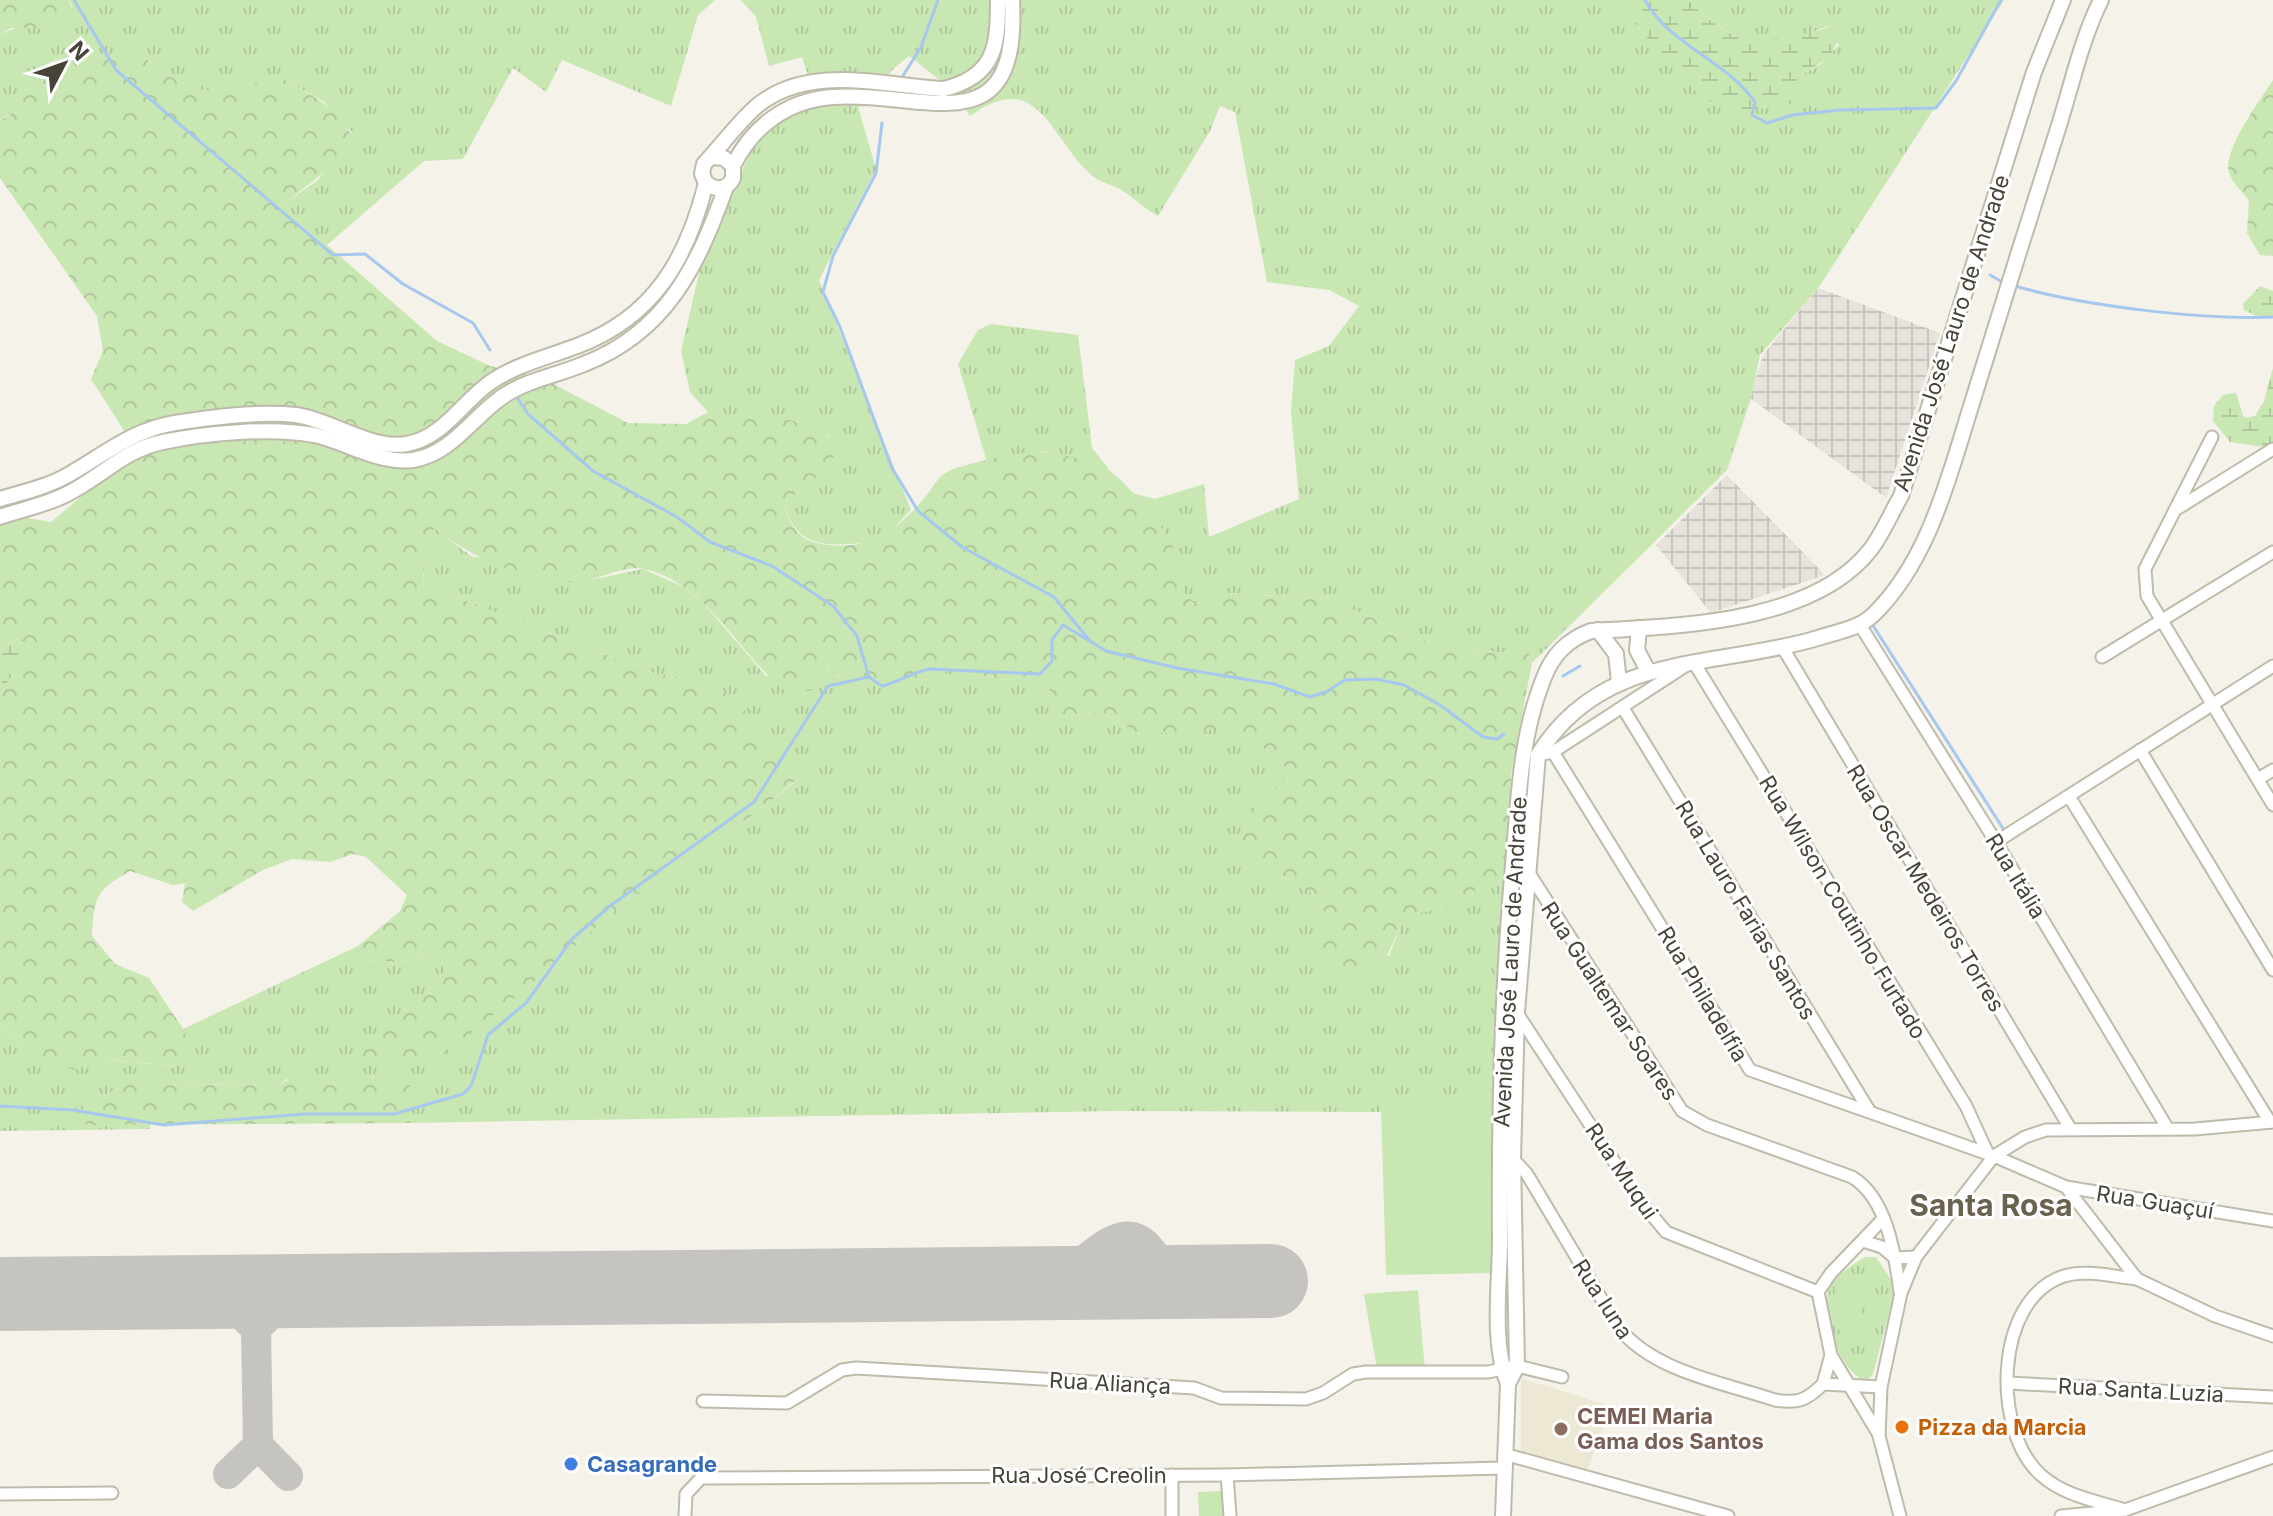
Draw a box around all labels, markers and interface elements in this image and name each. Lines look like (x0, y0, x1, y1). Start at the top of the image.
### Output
north arrow (24, 24, 104, 104)
text: N (64, 36, 94, 66)
street label: Avenida José Lauro de Andrade (1887, 171, 2015, 495)
street label: Rua Oscar Medeiros Torres (1842, 760, 2010, 1016)
street label: Rua Wilson Coutinho Furtado (1754, 771, 1932, 1043)
street label: Avenida José Lauro de Andrade (1488, 796, 1532, 1128)
street label: Rua Lauro Farias Santos (1670, 796, 1822, 1024)
street label: Rua Itália (1980, 829, 2052, 923)
street label: Rua Gualtemar Soares (1536, 897, 1684, 1105)
street label: Rua Philadelfia (1652, 922, 1754, 1066)
street label: Rua Muqui (1580, 1118, 1664, 1224)
street label: Rua Guaçuí (2094, 1180, 2216, 1224)
district label: Santa Rosa (1909, 1187, 2073, 1223)
street label: Rua Iuna (1568, 1254, 1638, 1344)
street label: Rua Aliança (1048, 1367, 1172, 1399)
street label: Rua Santa Luzia (2057, 1373, 2225, 1407)
place label: CEMEI Maria Gama dos Santos (1577, 1403, 1764, 1454)
place label: Pizza da Marcia (1918, 1414, 2087, 1440)
marker: Pizza da Marcia (1893, 1418, 1911, 1436)
marker: CEMEI Maria Gama dos Santos (1552, 1420, 1570, 1438)
place label: Casagrande (587, 1451, 717, 1477)
marker: Casagrande (562, 1455, 580, 1473)
street label: Rua José Creolin (991, 1462, 1167, 1488)

